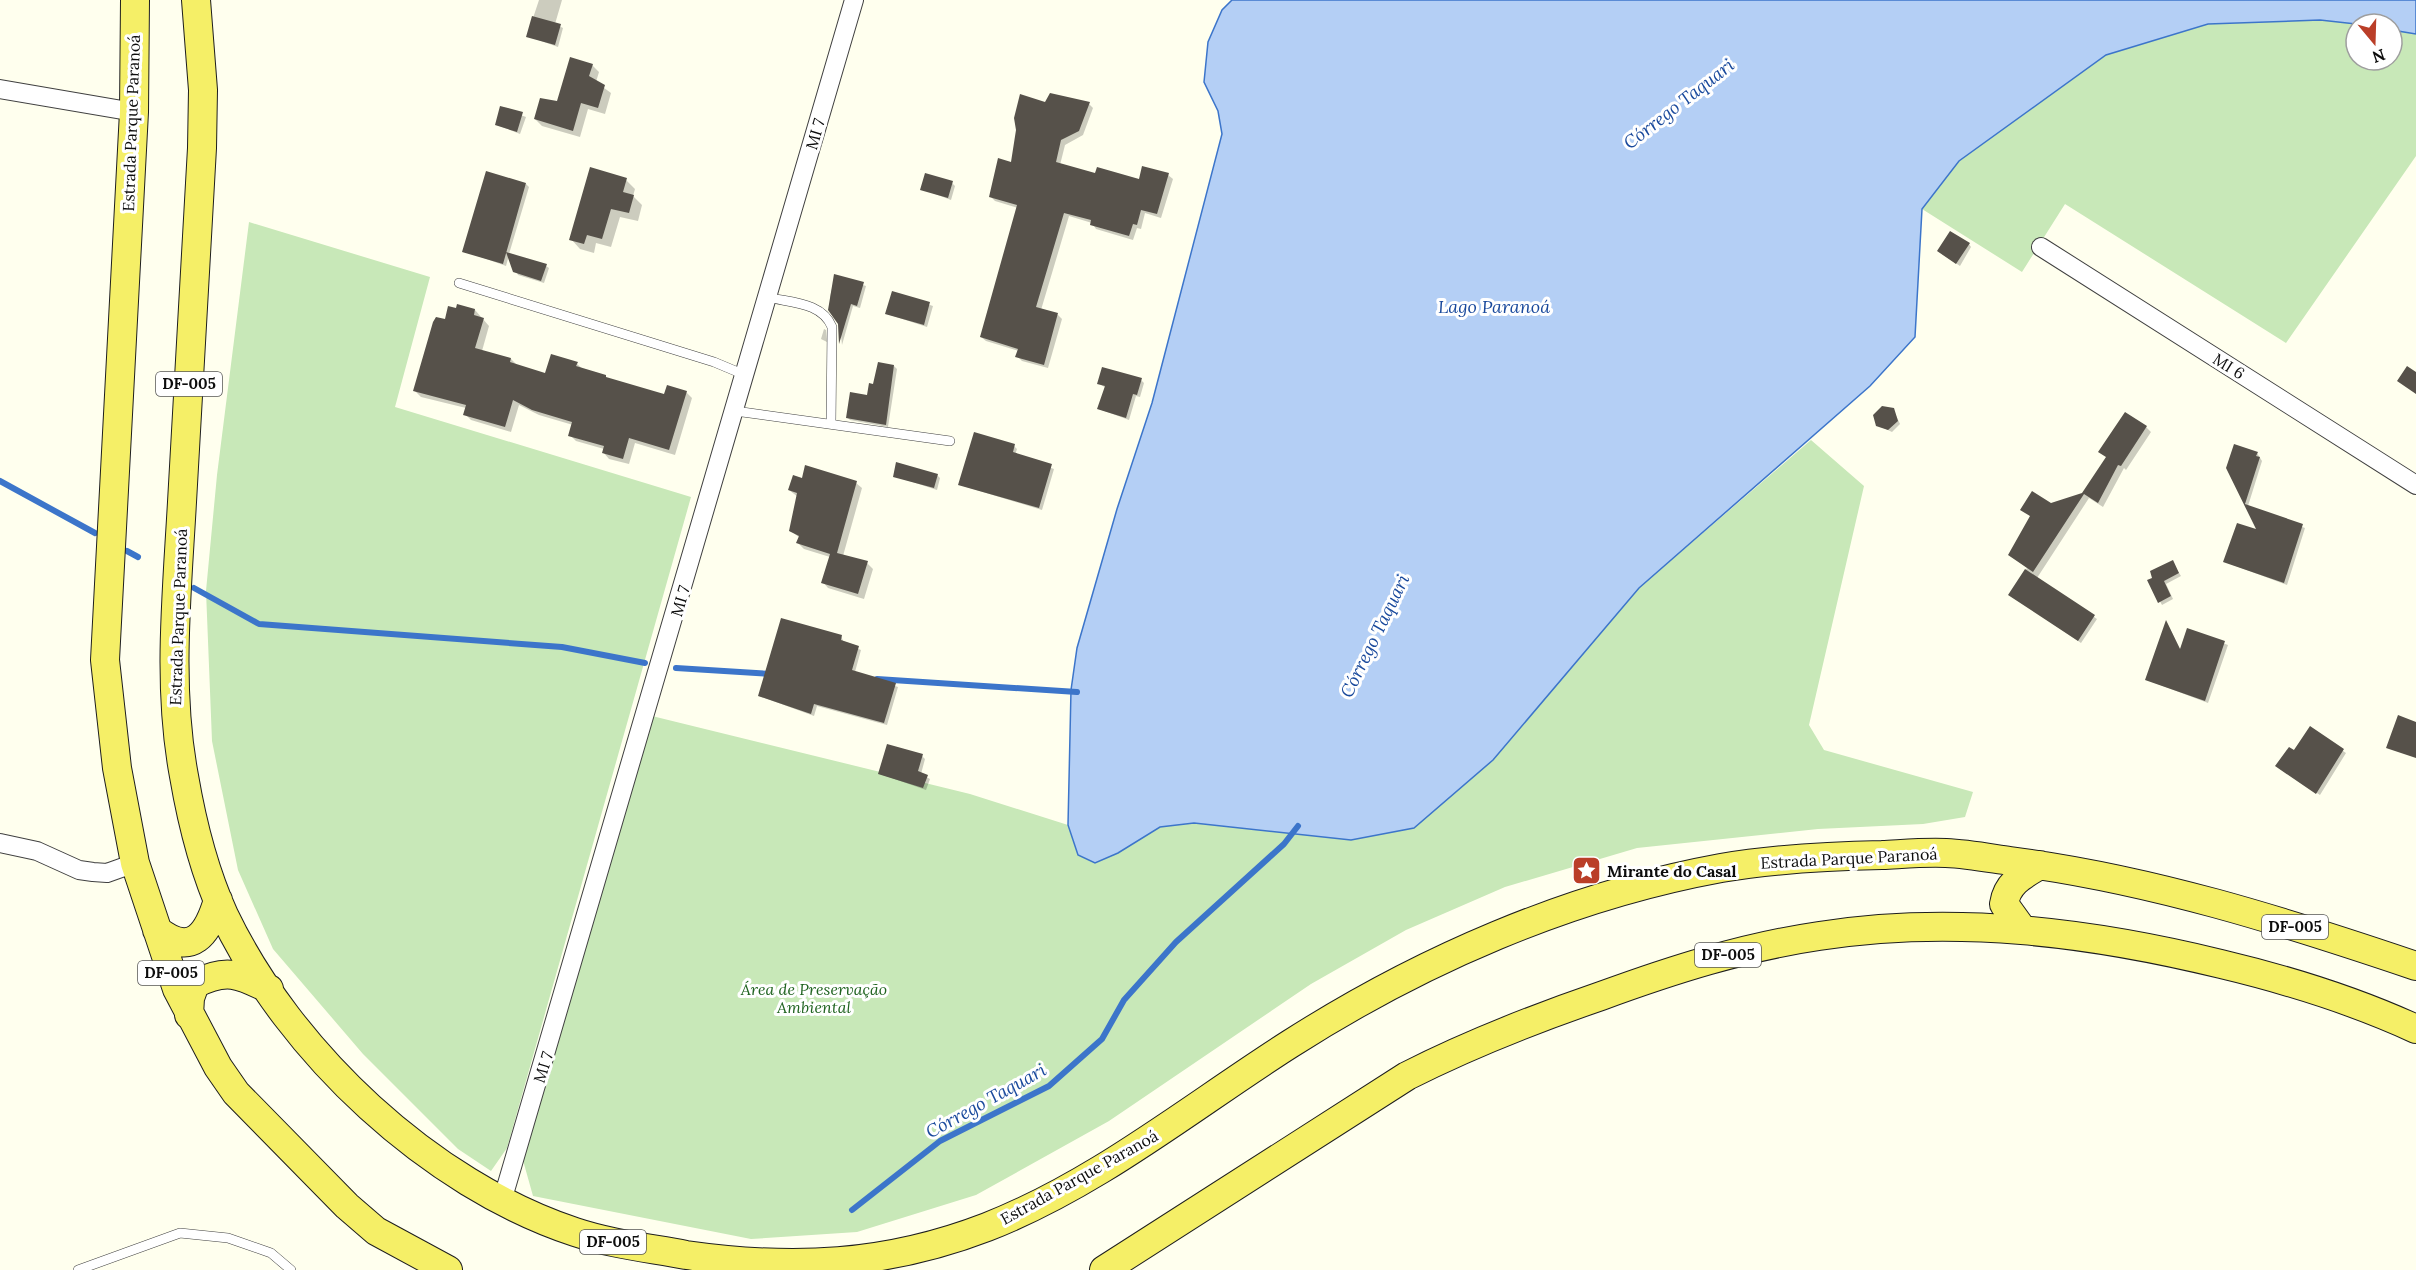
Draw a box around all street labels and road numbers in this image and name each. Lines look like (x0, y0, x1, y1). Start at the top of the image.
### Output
street label: Estrada Parque Paranoá (118, 34, 144, 212)
street label: MI 7 (801, 115, 829, 152)
street label: MI 6 (2209, 349, 2249, 383)
road number: DF-005 (156, 372, 222, 396)
street label: Estrada Parque Paranoá (165, 528, 191, 706)
street label: MI 7 (666, 582, 694, 619)
street label: Estrada Parque Paranoá (1760, 843, 1938, 873)
road number: DF-005 (2262, 915, 2328, 939)
road number: DF-005 (1695, 943, 1761, 967)
road number: DF-005 (138, 961, 204, 985)
street label: MI 7 (529, 1048, 557, 1085)
street label: Estrada Parque Paranoá (997, 1125, 1161, 1229)
road number: DF-005 (580, 1230, 646, 1254)

